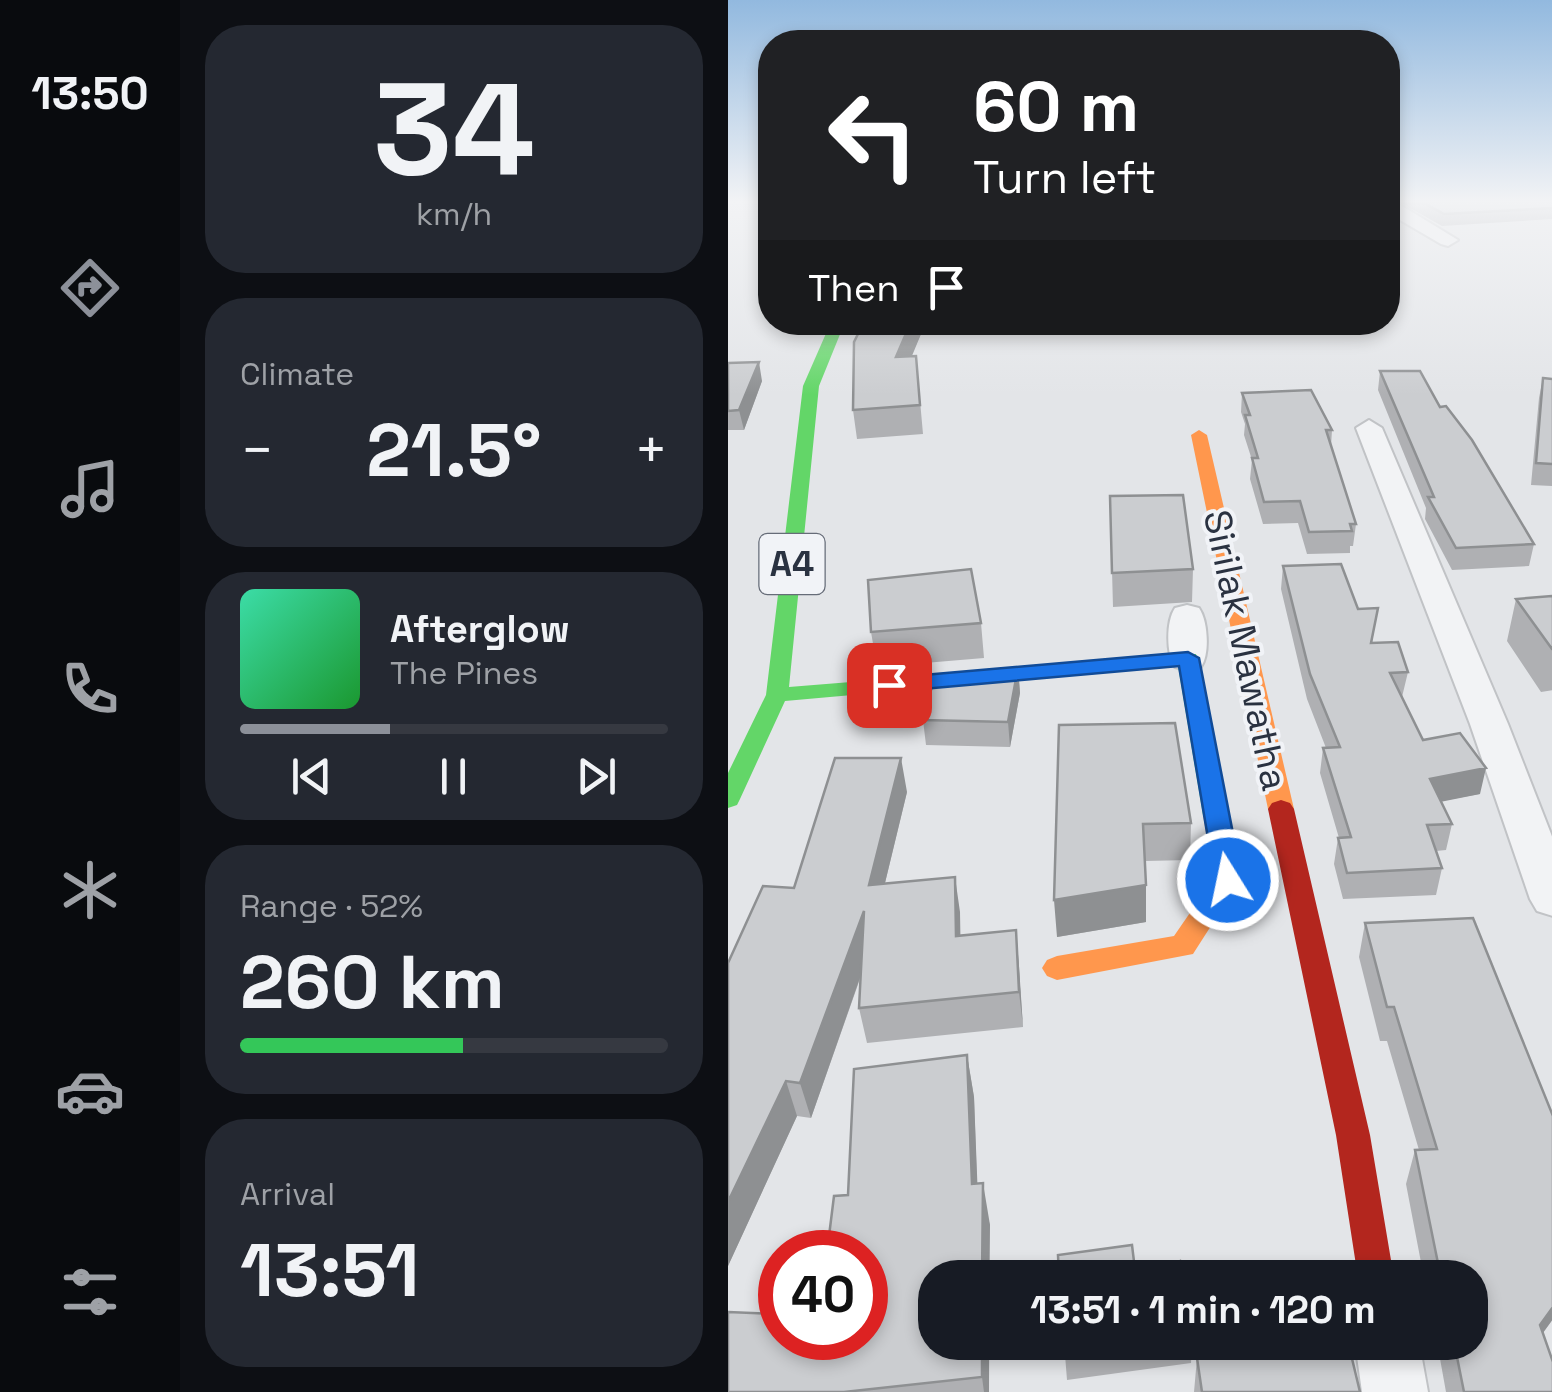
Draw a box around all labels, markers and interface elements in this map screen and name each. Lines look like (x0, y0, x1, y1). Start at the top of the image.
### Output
text: 34 (373, 46, 535, 212)
text: 60 m (973, 62, 1139, 151)
text: 13:50 (31, 65, 149, 122)
icon: left (808, 70, 938, 200)
text: Turn left (973, 149, 1156, 206)
text: km/h (416, 194, 492, 234)
icon: directions (55, 253, 125, 323)
icon: arrive (919, 260, 974, 315)
text: Then (808, 264, 899, 312)
text: Climate (240, 354, 354, 394)
text: 21.5° (366, 402, 542, 498)
text: − (240, 415, 274, 485)
text: + (634, 415, 668, 485)
icon: music (55, 454, 125, 524)
street label: Sirilak Mawatha (1193, 505, 1299, 795)
road number: A4 (760, 534, 824, 594)
text: Afterglow (390, 605, 570, 653)
pin (847, 643, 932, 728)
text: The Pines (390, 653, 538, 693)
icon: phone (55, 654, 125, 724)
icon: arrive (862, 658, 917, 713)
icon: previous (284, 749, 339, 804)
icon: pause (426, 749, 481, 804)
icon: next (569, 749, 624, 804)
position arrow (1176, 828, 1280, 932)
icon: climate (55, 855, 125, 925)
text: Range · 52% (240, 886, 423, 926)
text: 260 km (240, 934, 505, 1030)
icon: car (55, 1056, 125, 1126)
text: Arrival (240, 1174, 335, 1214)
text: 13:51 (240, 1222, 419, 1318)
speed limit sign: 40 (758, 1230, 888, 1360)
icon: filters (55, 1257, 125, 1327)
text: 13:51 · 1 min · 120 m (1030, 1286, 1376, 1334)

